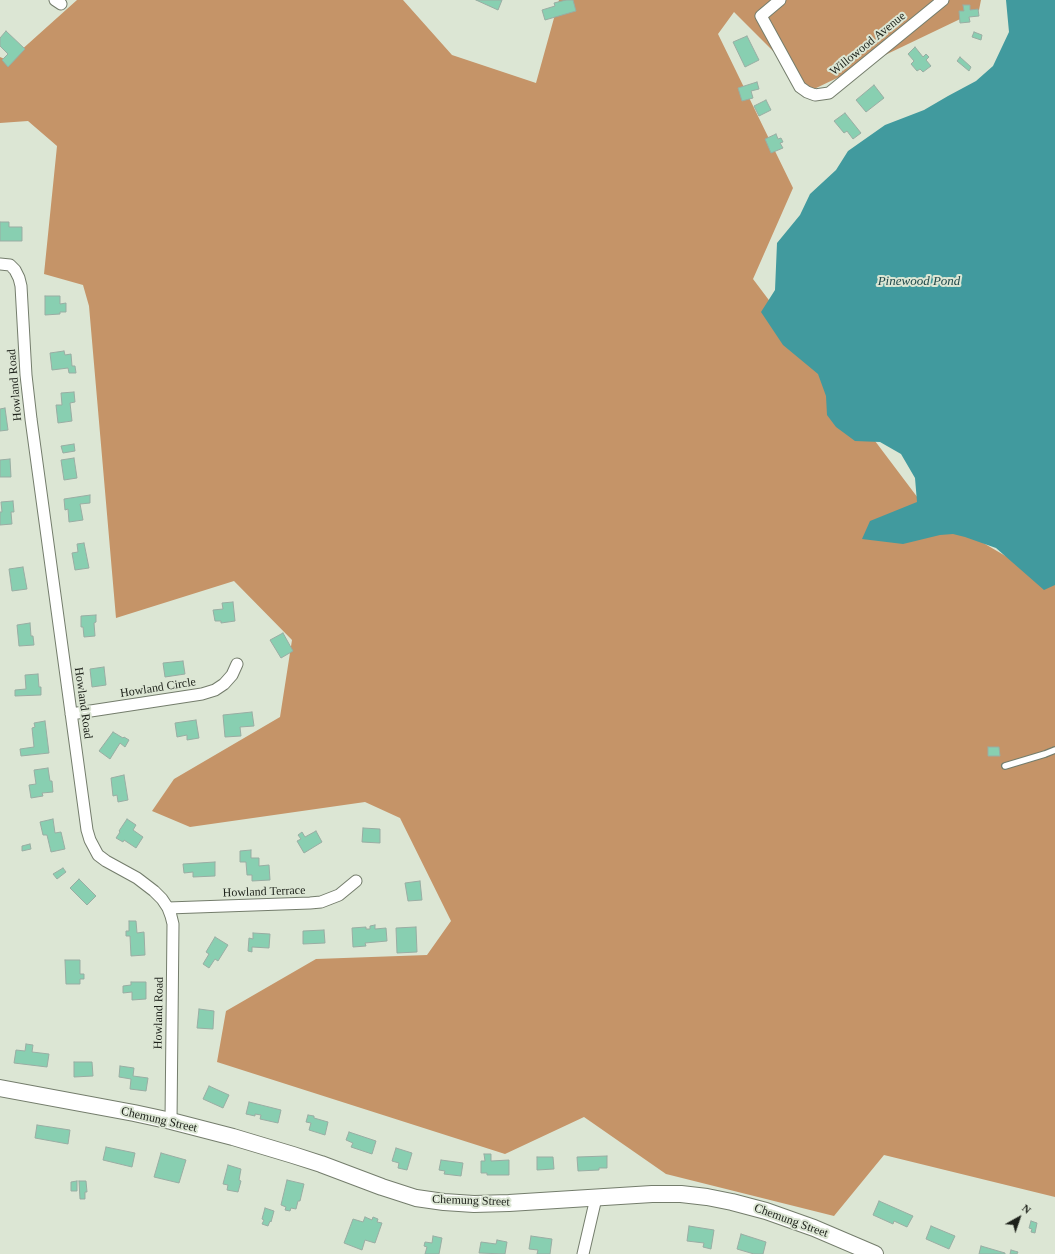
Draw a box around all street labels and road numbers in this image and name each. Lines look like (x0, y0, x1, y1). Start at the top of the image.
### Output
street label: Willowood Avenue (827, 9, 909, 79)
street label: Howland Road (5, 348, 25, 422)
street label: Howland Road (71, 666, 95, 740)
street label: Howland Circle (119, 675, 197, 701)
street label: Howland Terrace (222, 883, 306, 901)
street label: Howland Road (151, 977, 167, 1049)
street label: Chemung Street (120, 1104, 198, 1136)
street label: Chemung Street (432, 1192, 510, 1210)
street label: Chemung Street (752, 1201, 830, 1241)

